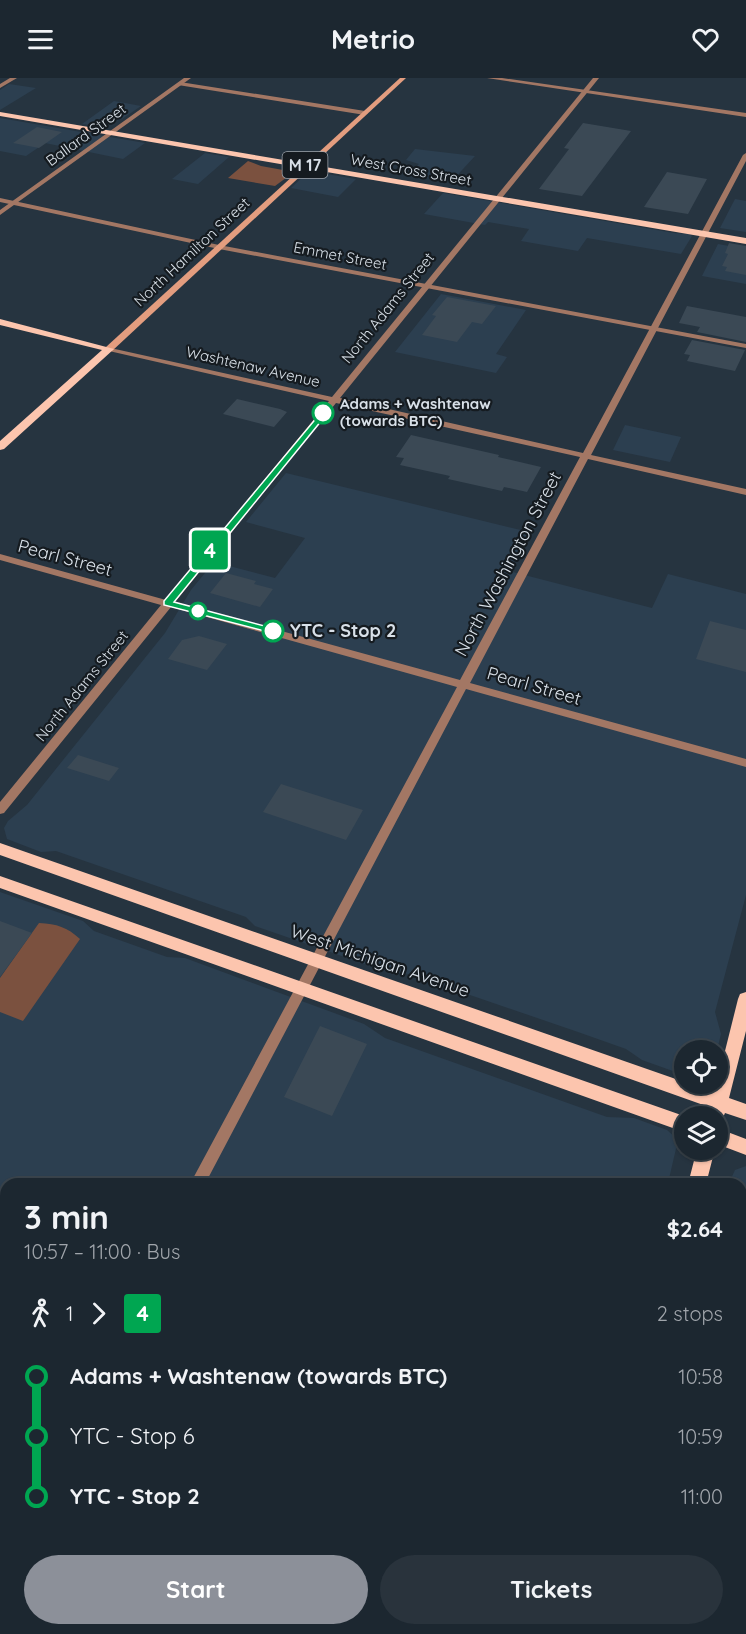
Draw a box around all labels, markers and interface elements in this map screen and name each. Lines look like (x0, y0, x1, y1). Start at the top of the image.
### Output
text: Metrio (331, 22, 415, 56)
icon: menu (24, 23, 57, 56)
icon: heart (689, 23, 722, 56)
street label: Ballard Street (42, 99, 130, 170)
street label: West Cross Street (349, 150, 473, 189)
road number: M 17 (282, 152, 328, 178)
street label: North Hamilton Street (130, 193, 254, 310)
street label: Emmet Street (292, 237, 388, 274)
street label: North Adams Street (337, 248, 438, 367)
street label: Washtenaw Avenue (184, 342, 322, 391)
place label: Adams + Washtenaw (towards BTC) (340, 394, 491, 430)
marker: Adams + Washtenaw (towards BTC) (312, 402, 334, 424)
street label: North Washington Street (449, 467, 566, 660)
line badge: 4 (190, 530, 230, 570)
street label: Pearl Street (15, 534, 115, 581)
text: 4 (204, 537, 216, 563)
unlabelled marker (189, 602, 207, 620)
place label: YTC - Stop 2 (290, 619, 396, 642)
marker: YTC - Stop 2 (262, 620, 284, 642)
street label: North Adams Street (31, 626, 132, 745)
street label: Pearl Street (484, 661, 584, 710)
street label: West Michigan Avenue (288, 919, 473, 1002)
map controls (674, 1040, 728, 1160)
button: locate (674, 1040, 728, 1094)
button: layers (674, 1106, 728, 1160)
text: 3 min (24, 1196, 109, 1237)
text: $2.64 (667, 1215, 723, 1243)
text: 10:57 – 11:00 · Bus (24, 1239, 180, 1264)
icon: walk (24, 1297, 57, 1330)
icon: forward (82, 1297, 115, 1330)
text: 4 (136, 1300, 149, 1326)
text: 1 (66, 1301, 73, 1326)
text: 2 stops (657, 1301, 723, 1326)
text: Adams + Washtenaw (towards BTC) (70, 1362, 447, 1390)
text: 10:58 (678, 1364, 723, 1389)
text: YTC - Stop 6 (70, 1422, 195, 1450)
text: 10:59 (678, 1424, 723, 1449)
text: YTC - Stop 2 (70, 1482, 200, 1510)
text: 11:00 (681, 1484, 723, 1509)
button: Start (24, 1555, 368, 1624)
button: Tickets (380, 1555, 723, 1624)

